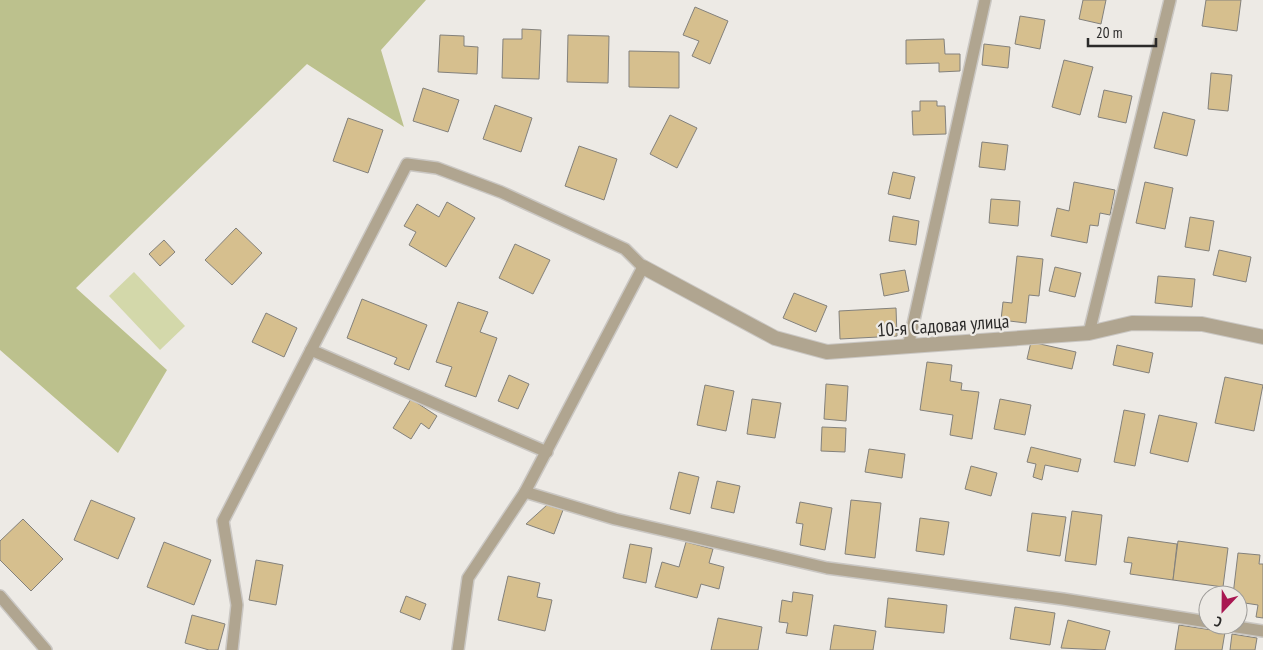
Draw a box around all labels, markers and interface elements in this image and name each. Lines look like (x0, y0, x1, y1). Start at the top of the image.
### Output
scale bar (1088, 15, 1156, 47)
text: 20 m (1096, 23, 1122, 42)
street label: 10-я Садовая улица (876, 308, 1010, 342)
north arrow (1198, 585, 1248, 635)
text: С (1211, 612, 1224, 632)

